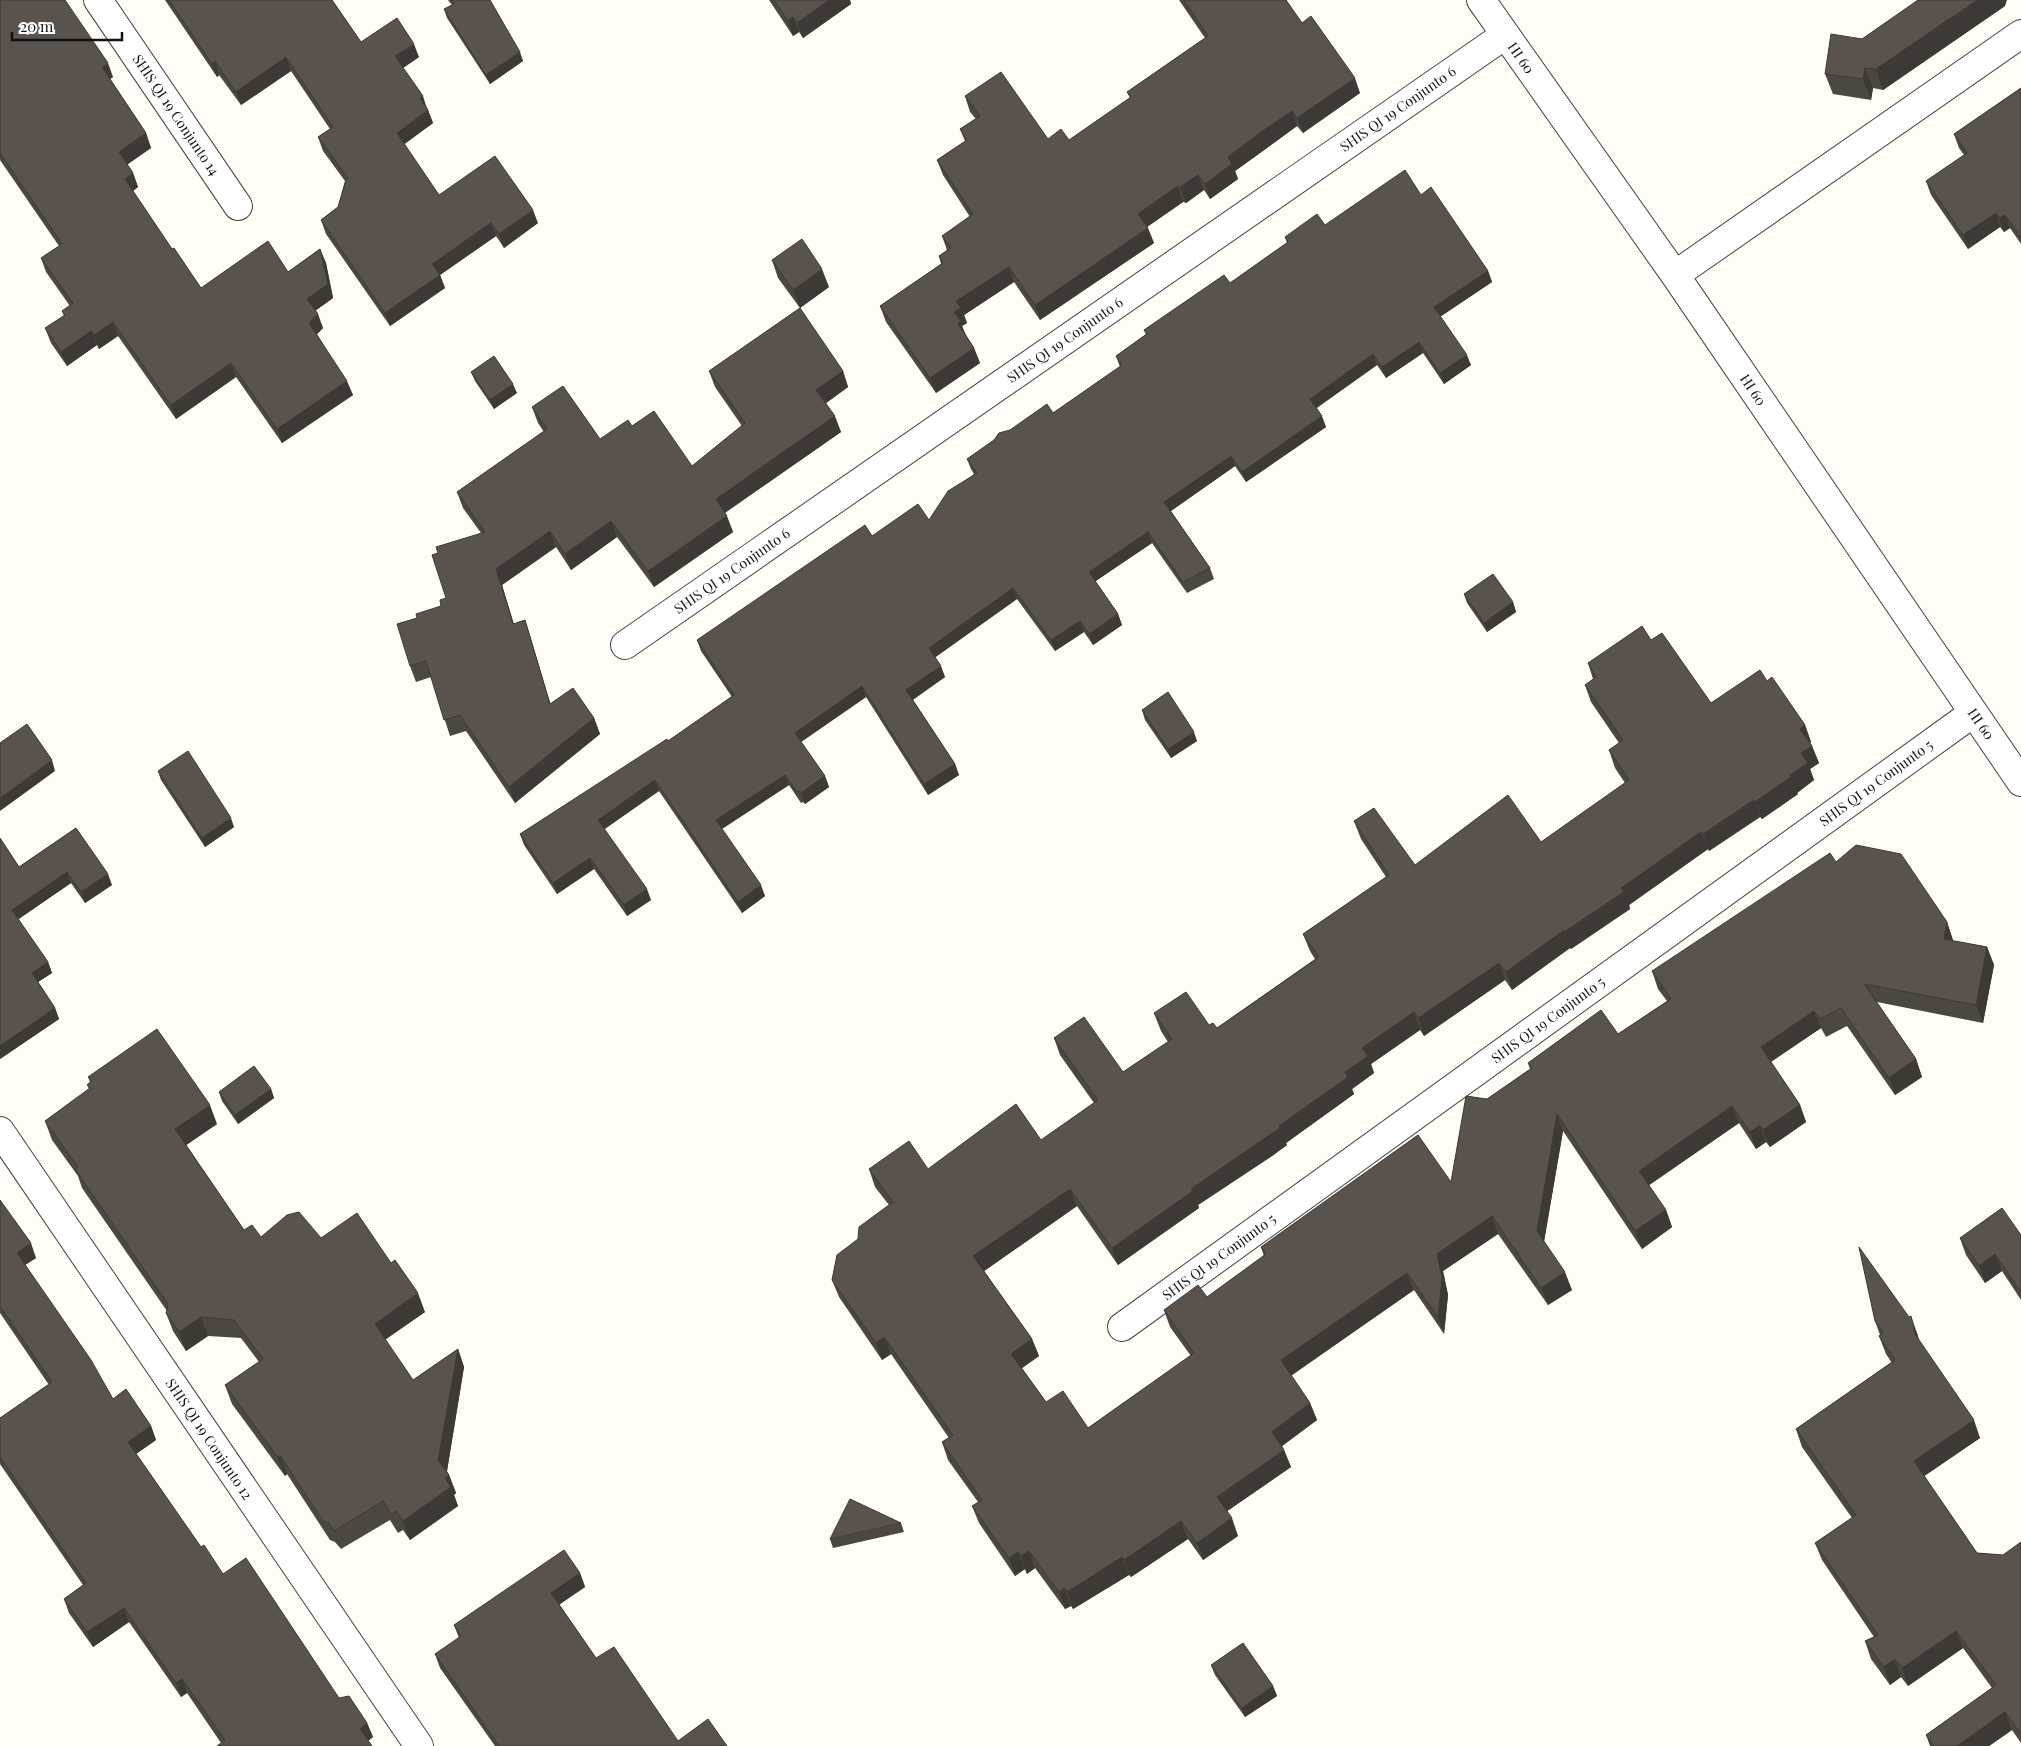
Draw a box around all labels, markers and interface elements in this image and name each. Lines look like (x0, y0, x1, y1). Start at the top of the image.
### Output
scale bar (12, 10, 122, 42)
text: 20 m (20, 16, 54, 36)
street label: HI 60 (1504, 38, 1539, 77)
street label: SHIS QI 19 Conjunto 14 (129, 50, 224, 179)
street label: SHIS QI 19 Conjunto 6 (1336, 61, 1459, 156)
street label: SHIS QI 19 Conjunto 6 (1003, 292, 1126, 387)
street label: HI 60 (1736, 370, 1771, 409)
street label: SHIS QI 19 Conjunto 6 (670, 523, 793, 618)
street label: HI 60 (1964, 704, 1999, 743)
street label: SHIS QI 19 Conjunto 5 (1815, 735, 1936, 830)
street label: SHIS QI 19 Conjunto 5 (1487, 972, 1608, 1067)
street label: SHIS QI 19 Conjunto 5 (1158, 1209, 1279, 1304)
street label: SHIS QI 19 Conjunto 12 (162, 1374, 257, 1503)

